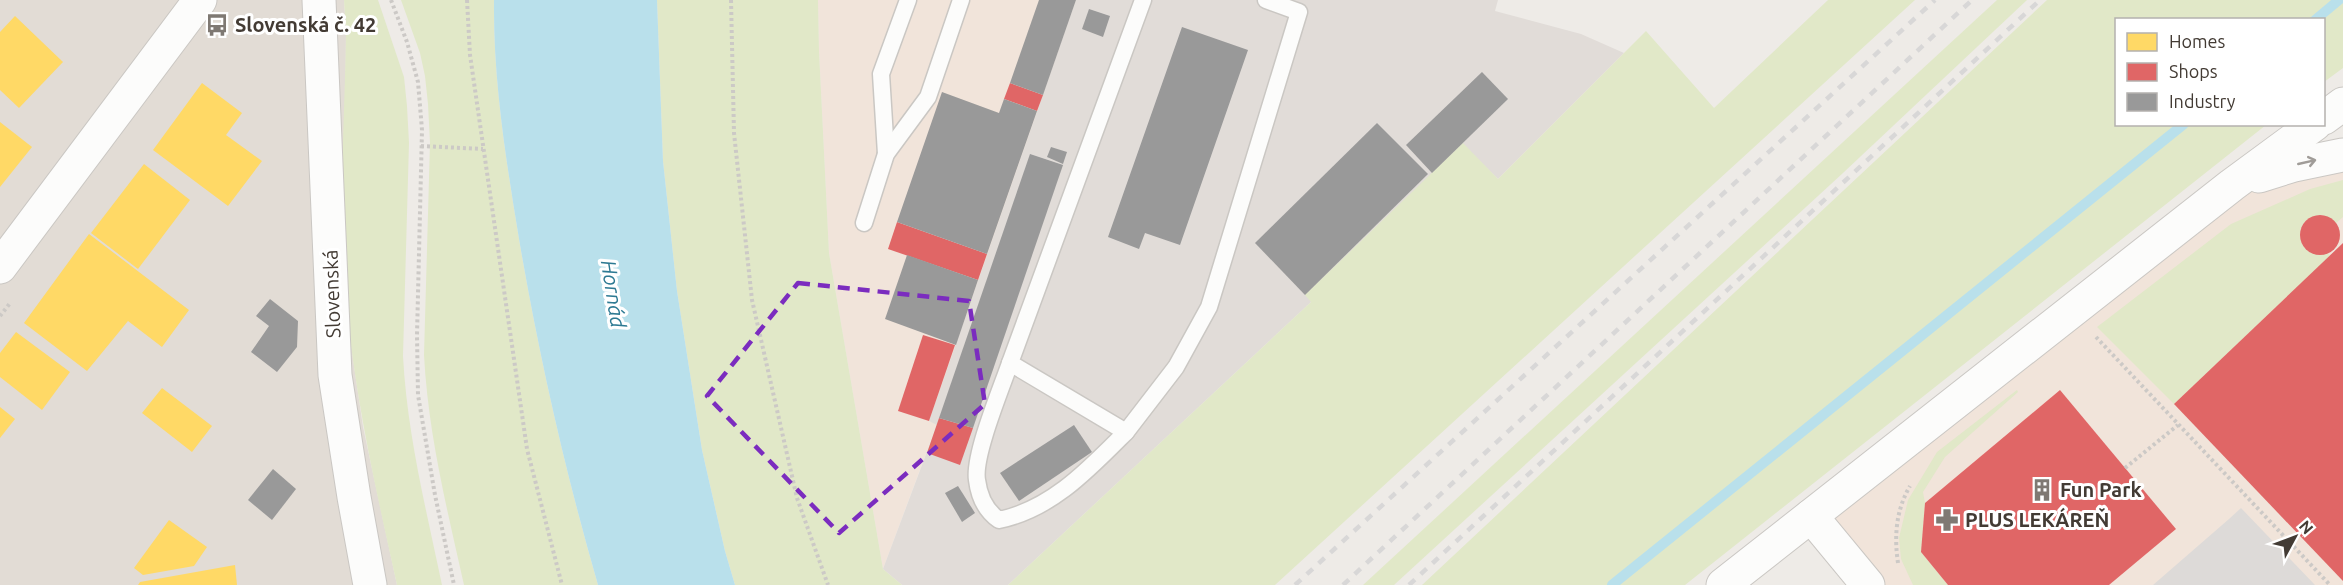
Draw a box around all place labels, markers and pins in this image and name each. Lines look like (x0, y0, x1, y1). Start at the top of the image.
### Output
bus stop icon: Slovenská č. 42 (204, 12, 230, 38)
place label: Slovenská č. 42 (235, 13, 376, 36)
building icon: Fun Park (2029, 477, 2055, 503)
place label: Fun Park (2060, 478, 2142, 501)
pharmacy icon: PLUS LEKÁREŇ (1934, 507, 1960, 533)
place label: PLUS LEKÁREŇ (1965, 507, 2109, 531)

